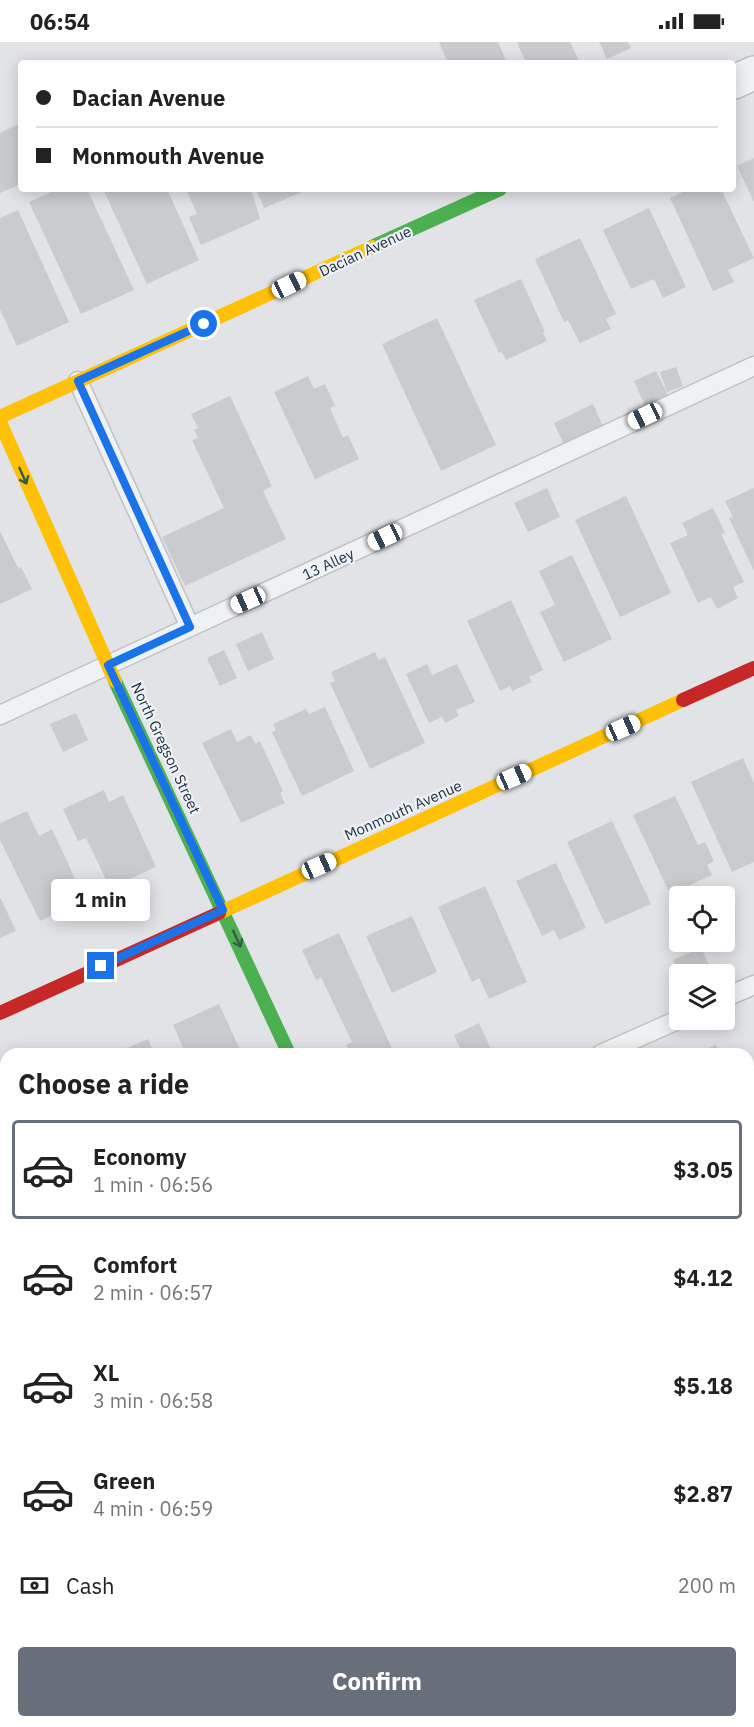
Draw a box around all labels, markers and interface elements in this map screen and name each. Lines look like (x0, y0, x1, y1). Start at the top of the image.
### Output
text: 06:54 (30, 7, 90, 36)
text: Dacian Avenue (72, 83, 225, 112)
text: Monmouth Avenue (72, 141, 264, 170)
street label: Dacian Avenue (316, 221, 414, 281)
car (269, 269, 309, 301)
route start (190, 310, 217, 337)
car (625, 400, 665, 432)
one-way arrow (18, 466, 29, 485)
car (365, 521, 405, 553)
street label: 13 Alley (299, 544, 357, 584)
car (228, 584, 268, 616)
street label: North Gregson Street (127, 679, 205, 817)
car (603, 712, 643, 744)
car (494, 761, 534, 793)
street label: Monmouth Avenue (341, 776, 465, 844)
car (299, 850, 339, 882)
callout: 1 min (51, 879, 150, 921)
text: 1 min (74, 886, 127, 913)
map controls (669, 886, 735, 1030)
button: locate (669, 886, 735, 952)
one-way arrow (231, 929, 243, 947)
route end (87, 952, 114, 979)
button: layers (669, 964, 735, 1030)
text: Choose a ride (18, 1066, 189, 1101)
text: Economy (93, 1142, 187, 1171)
icon: car (21, 1143, 75, 1197)
text: $3.05 (673, 1155, 733, 1184)
text: 1 min · 06:56 (93, 1171, 213, 1198)
text: Comfort (93, 1250, 177, 1279)
icon: car (21, 1251, 75, 1305)
text: $4.12 (673, 1263, 733, 1292)
text: 2 min · 06:57 (93, 1279, 213, 1306)
text: XL (93, 1358, 119, 1387)
icon: car (21, 1359, 75, 1413)
text: $5.18 (673, 1371, 733, 1400)
text: 3 min · 06:58 (93, 1387, 213, 1414)
text: Green (93, 1466, 155, 1495)
icon: car (21, 1467, 75, 1521)
text: $2.87 (673, 1479, 733, 1508)
text: 4 min · 06:59 (93, 1495, 213, 1522)
icon: cash (18, 1569, 51, 1602)
text: Cash (66, 1571, 115, 1600)
text: 200 m (678, 1572, 736, 1599)
button: Confirm (18, 1647, 736, 1716)

